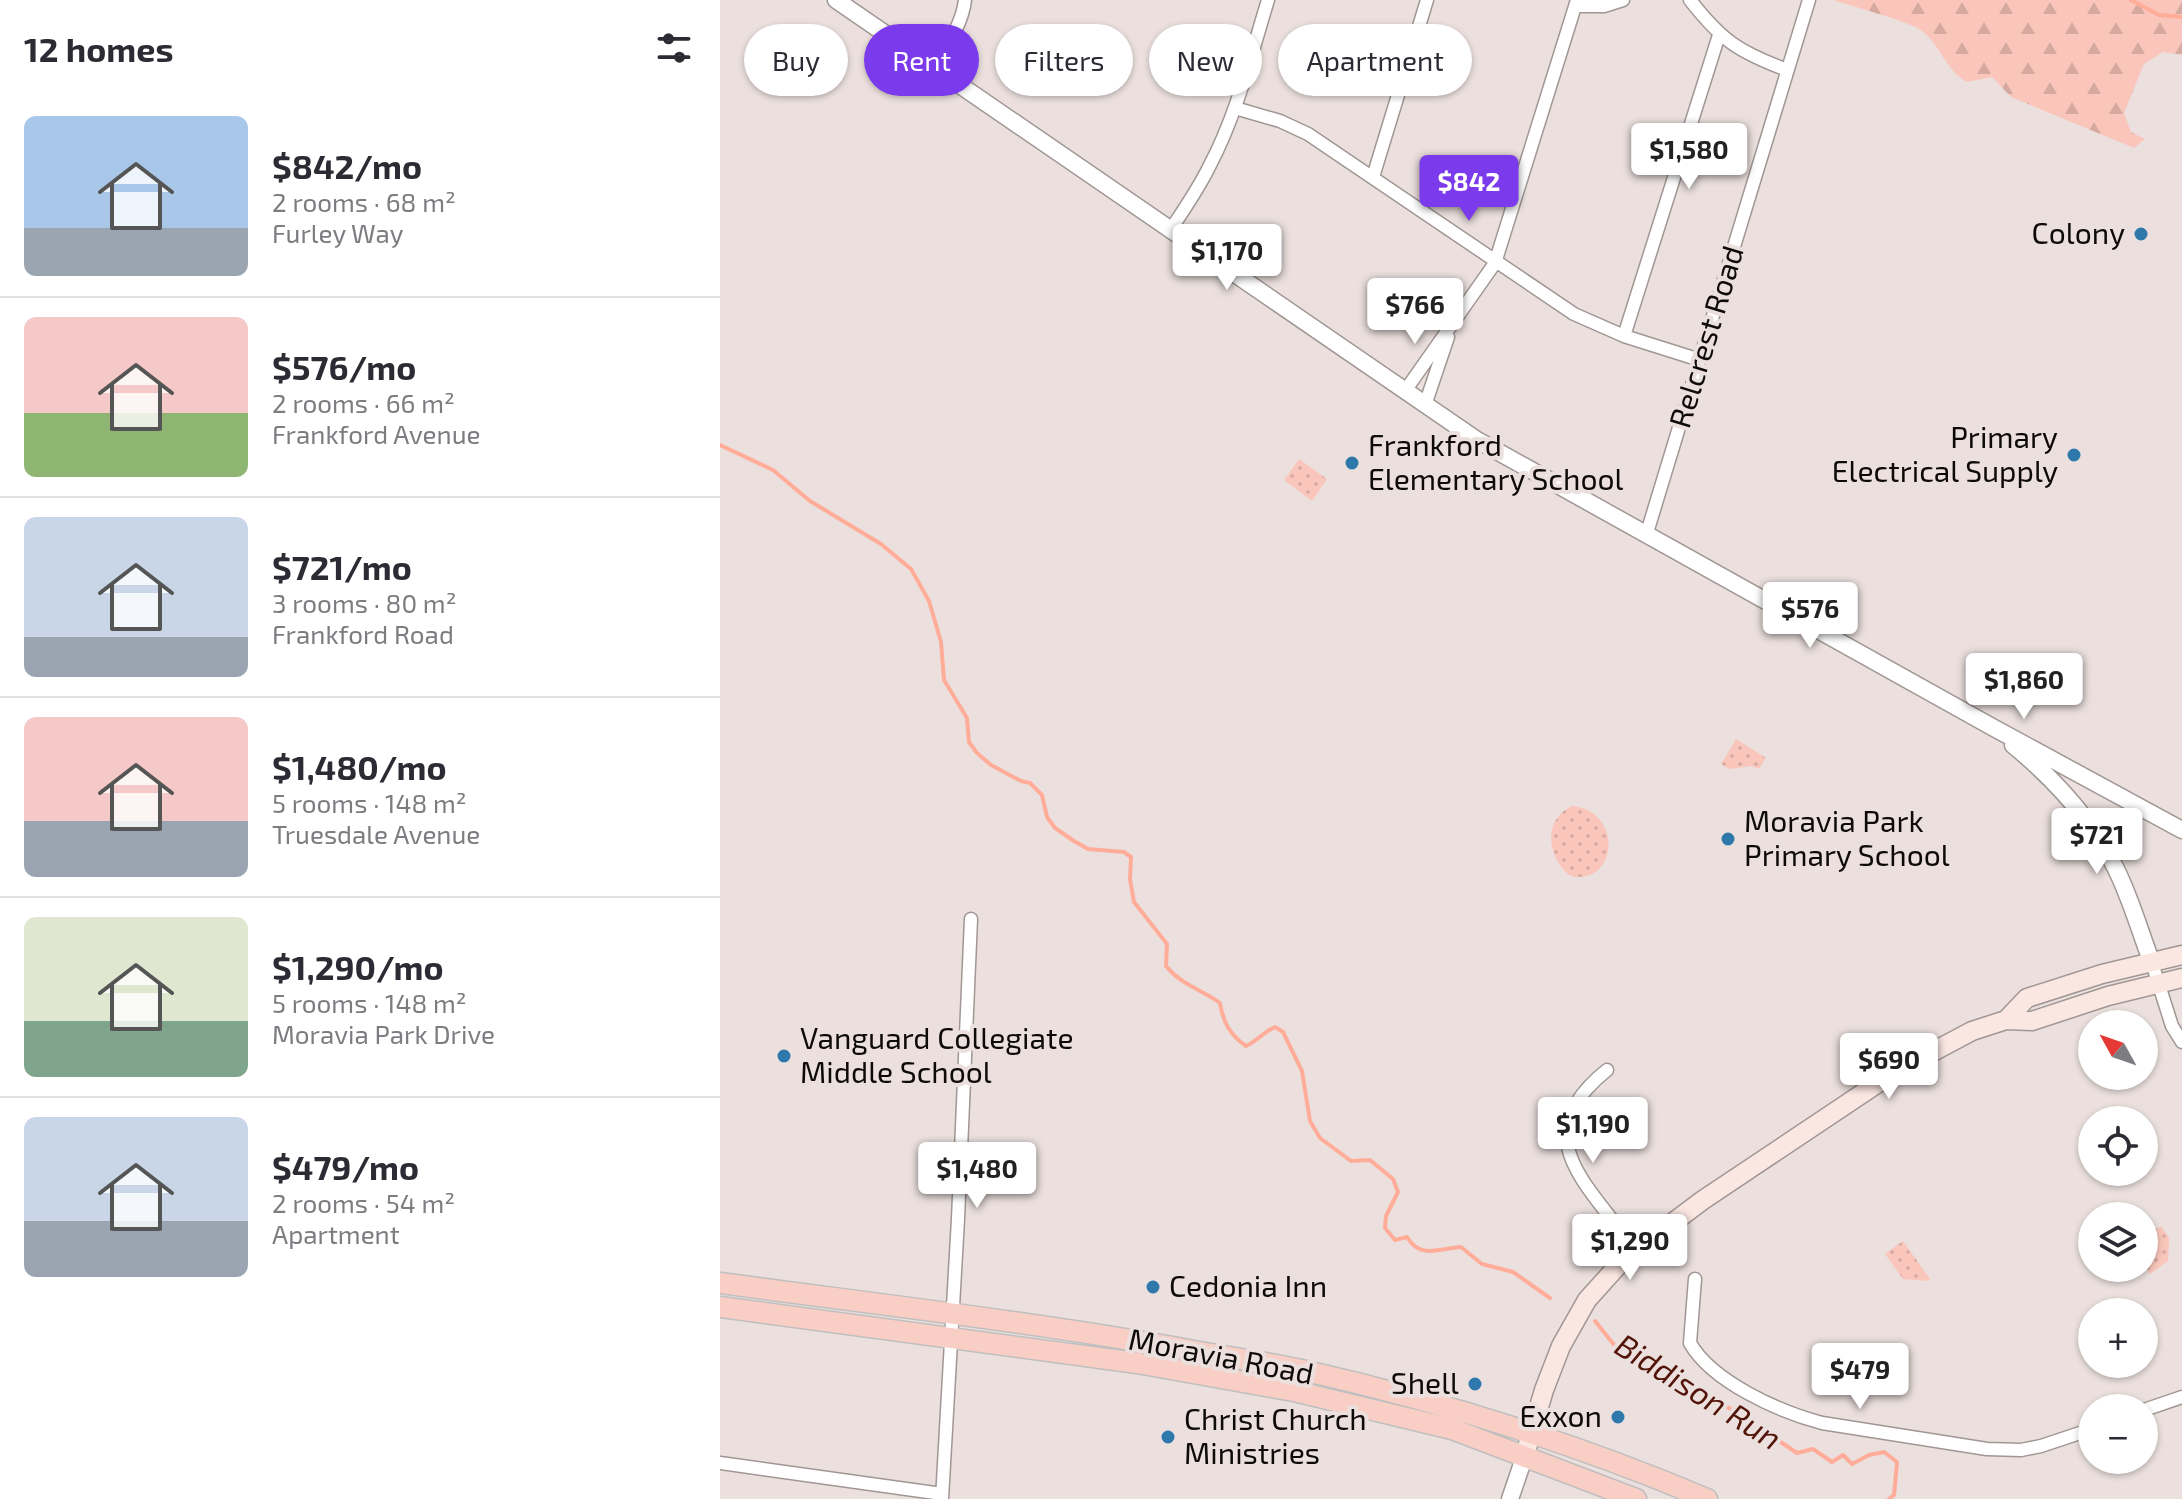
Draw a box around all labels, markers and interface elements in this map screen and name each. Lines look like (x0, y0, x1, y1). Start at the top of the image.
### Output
chip: Buy (744, 24, 848, 96)
chip: Rent (864, 24, 979, 96)
chip: Filters (995, 24, 1133, 96)
chip: New (1149, 24, 1262, 96)
chip: Apartment (1278, 24, 1472, 96)
icon: filters (652, 26, 696, 70)
text: 12 homes (24, 28, 173, 69)
pin: $1,580 (1624, 123, 1754, 191)
text: $1,580 (1649, 133, 1729, 164)
text: $842/mo (272, 145, 422, 186)
icon: home (88, 148, 184, 244)
pin: $842 (1422, 155, 1516, 223)
text: $842 (1438, 165, 1500, 196)
text: 2 rooms · 68 m² (272, 186, 456, 217)
place label: Colony (2032, 214, 2125, 250)
text: Furley Way (272, 217, 403, 248)
pin: $1,170 (1162, 224, 1292, 292)
marker: Colony (2132, 225, 2150, 243)
text: $1,170 (1191, 234, 1263, 265)
street label: Relcrest Road (1660, 241, 1750, 432)
pin: $766 (1368, 278, 1462, 346)
text: $766 (1385, 288, 1445, 319)
text: $576/mo (272, 346, 416, 387)
icon: home (88, 349, 184, 445)
text: 2 rooms · 66 m² (272, 387, 455, 418)
text: Frankford Avenue (272, 418, 480, 449)
place label: Primary Electrical Supply (1832, 418, 2058, 488)
place label: Frankford Elementary School (1368, 426, 1623, 496)
marker: Primary Electrical Supply (2065, 446, 2083, 464)
marker: Frankford Elementary School (1343, 454, 1361, 472)
text: $721/mo (272, 546, 412, 587)
icon: home (88, 549, 184, 645)
pin: $576 (1763, 582, 1857, 650)
text: 3 rooms · 80 m² (272, 587, 456, 618)
text: $576 (1781, 592, 1839, 623)
text: Frankford Road (272, 618, 454, 649)
pin: $1,860 (1959, 653, 2089, 721)
text: $1,860 (1984, 663, 2064, 694)
text: $1,480/mo (272, 746, 447, 787)
icon: home (88, 749, 184, 845)
text: 5 rooms · 148 m² (272, 787, 467, 818)
place label: Moravia Park Primary School (1744, 802, 1950, 872)
pin: $721 (2050, 808, 2144, 876)
text: Truesdale Avenue (272, 818, 480, 849)
text: $721 (2069, 818, 2125, 849)
marker: Moravia Park Primary School (1719, 830, 1737, 848)
text: $1,290/mo (272, 946, 444, 987)
icon: home (88, 949, 184, 1045)
text: 5 rooms · 148 m² (272, 987, 467, 1018)
north arrow (2078, 1010, 2158, 1090)
map controls (2078, 1010, 2158, 1474)
text: Moravia Park Drive (272, 1018, 495, 1049)
place label: Vanguard Collegiate Middle School (800, 1019, 1074, 1089)
pin: $690 (1842, 1033, 1936, 1101)
text: $690 (1858, 1043, 1920, 1074)
marker: Vanguard Collegiate Middle School (775, 1047, 793, 1065)
pin: $1,190 (1528, 1097, 1658, 1165)
button: locate (2078, 1106, 2158, 1186)
text: $1,190 (1556, 1107, 1630, 1138)
pin: $1,480 (912, 1142, 1042, 1210)
text: $479/mo (272, 1146, 419, 1187)
icon: home (88, 1149, 184, 1245)
text: $1,480 (936, 1152, 1018, 1183)
text: 2 rooms · 54 m² (272, 1187, 455, 1218)
button: layers (2078, 1202, 2158, 1282)
pin: $1,290 (1565, 1214, 1695, 1282)
text: Apartment (272, 1218, 400, 1249)
text: $1,290 (1590, 1224, 1670, 1255)
place label: Cedonia Inn (1169, 1267, 1327, 1303)
marker: Cedonia Inn (1144, 1278, 1162, 1296)
button: + (2078, 1298, 2158, 1378)
street label: Moravia Road (1126, 1319, 1317, 1391)
water label: Biddison Run (1609, 1324, 1789, 1456)
pin: $479 (1813, 1343, 1907, 1411)
text: $479 (1830, 1353, 1890, 1384)
place label: Shell (1391, 1364, 1459, 1400)
marker: Shell (1466, 1375, 1484, 1393)
button: − (2078, 1394, 2158, 1474)
place label: Exxon (1519, 1397, 1602, 1433)
place label: Christ Church Ministries (1184, 1400, 1367, 1470)
marker: Exxon (1609, 1408, 1627, 1426)
marker: Christ Church Ministries (1159, 1428, 1177, 1446)

